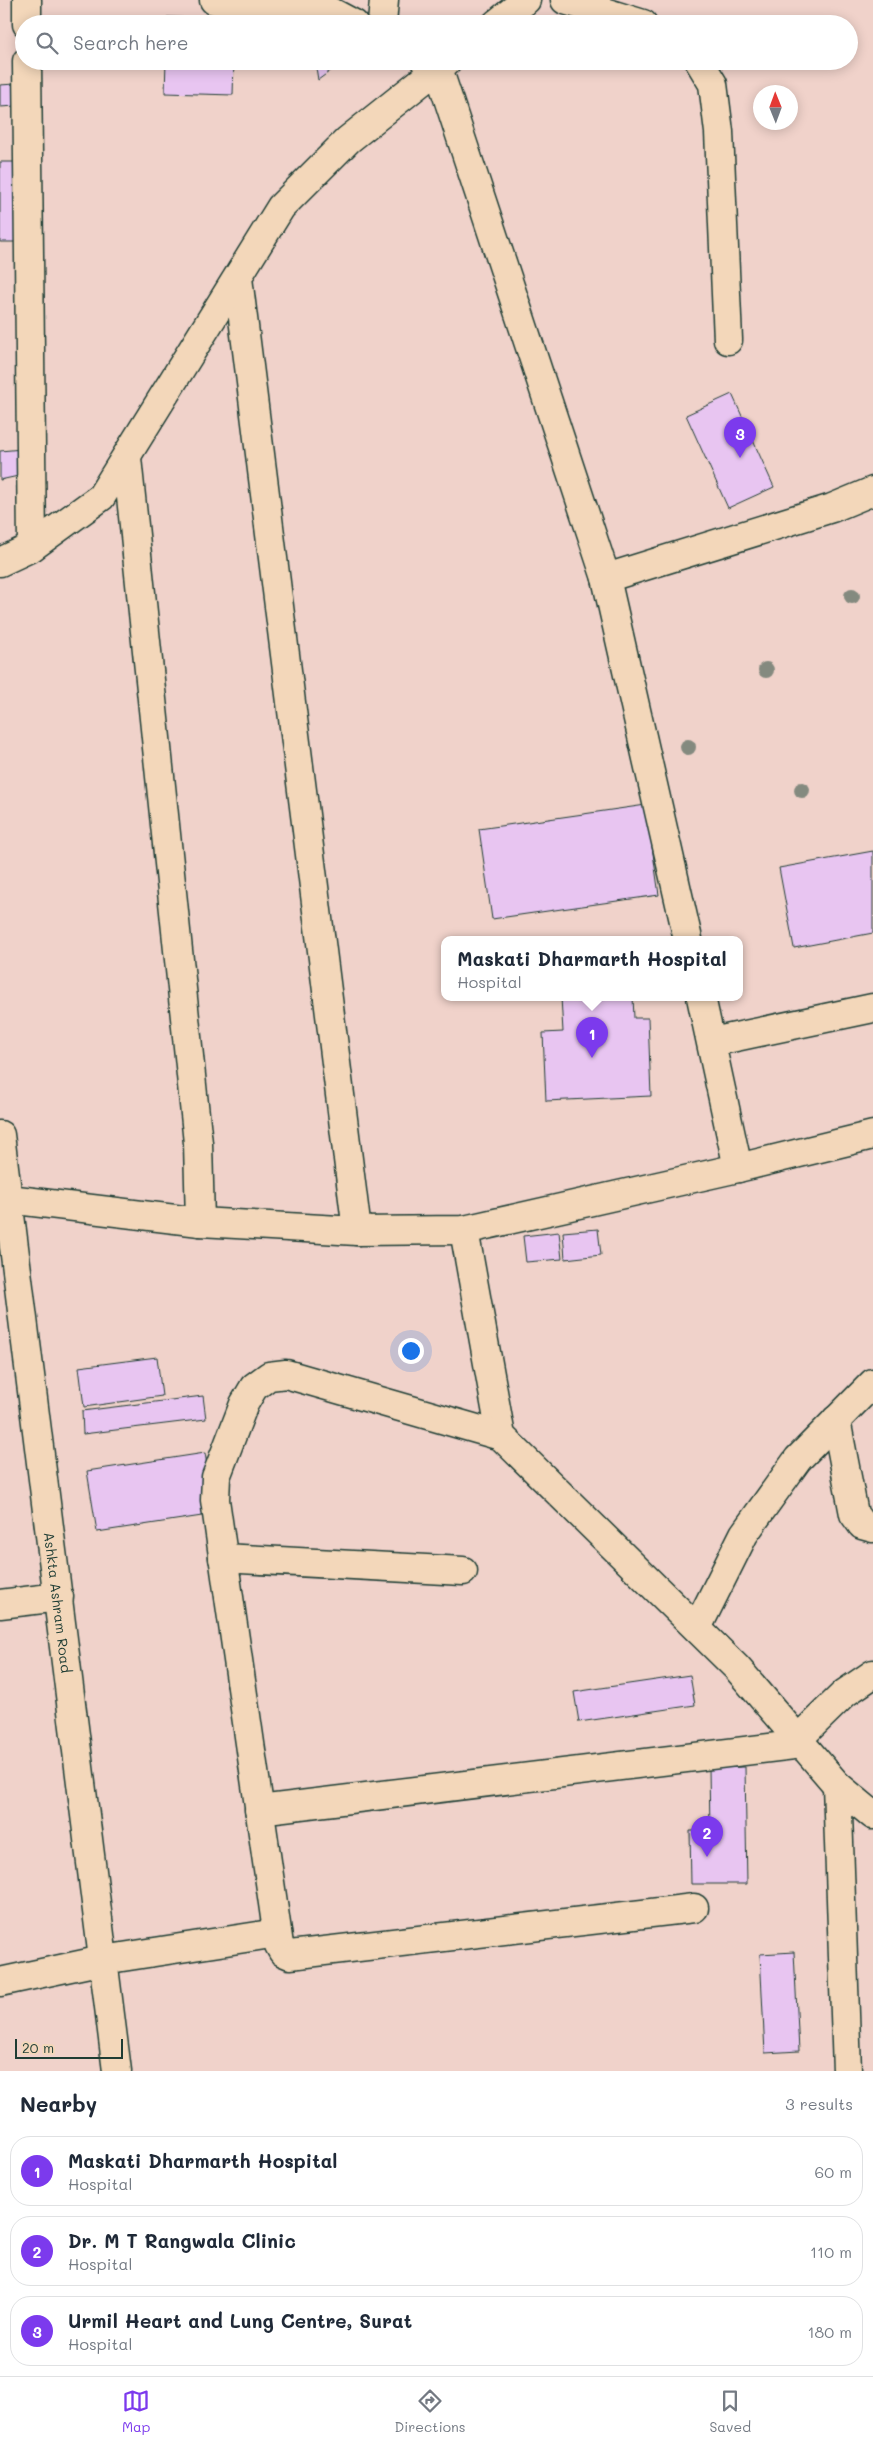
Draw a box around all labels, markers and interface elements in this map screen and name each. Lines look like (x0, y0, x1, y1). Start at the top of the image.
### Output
search box (15, 15, 858, 70)
icon: search (33, 29, 61, 57)
text: Search here (73, 30, 189, 55)
north arrow (753, 85, 798, 130)
pin: 3 (724, 417, 756, 458)
popup (441, 936, 743, 1001)
text: Maskati Dharmarth Hospital (457, 946, 727, 971)
text: Hospital (457, 971, 522, 992)
pin: 1 (576, 1017, 608, 1058)
your location (398, 1338, 424, 1364)
street label: Ashkta Ashram Road (40, 1531, 77, 1674)
pin: 2 (691, 1816, 723, 1857)
scale bar (15, 2036, 122, 2059)
text: 20 m (22, 2038, 54, 2057)
text: Nearby (20, 2090, 97, 2117)
text: 3 results (785, 2093, 853, 2114)
text: Maskati Dharmarth Hospital (68, 2148, 337, 2173)
text: 1 (33, 2161, 41, 2182)
text: 60 m (815, 2161, 852, 2182)
text: Hospital (68, 2173, 132, 2194)
text: Dr. M T Rangwala Clinic (68, 2228, 296, 2253)
text: 2 (33, 2241, 41, 2262)
text: 110 m (810, 2241, 852, 2262)
text: Hospital (68, 2253, 132, 2274)
text: Urmil Heart and Lung Centre, Surat (68, 2308, 412, 2333)
text: 3 (32, 2321, 42, 2342)
text: 180 m (807, 2321, 852, 2342)
text: Hospital (68, 2333, 132, 2354)
tab: Map (122, 2387, 150, 2436)
tab: Directions (394, 2387, 466, 2436)
tab: Saved (709, 2387, 751, 2436)

